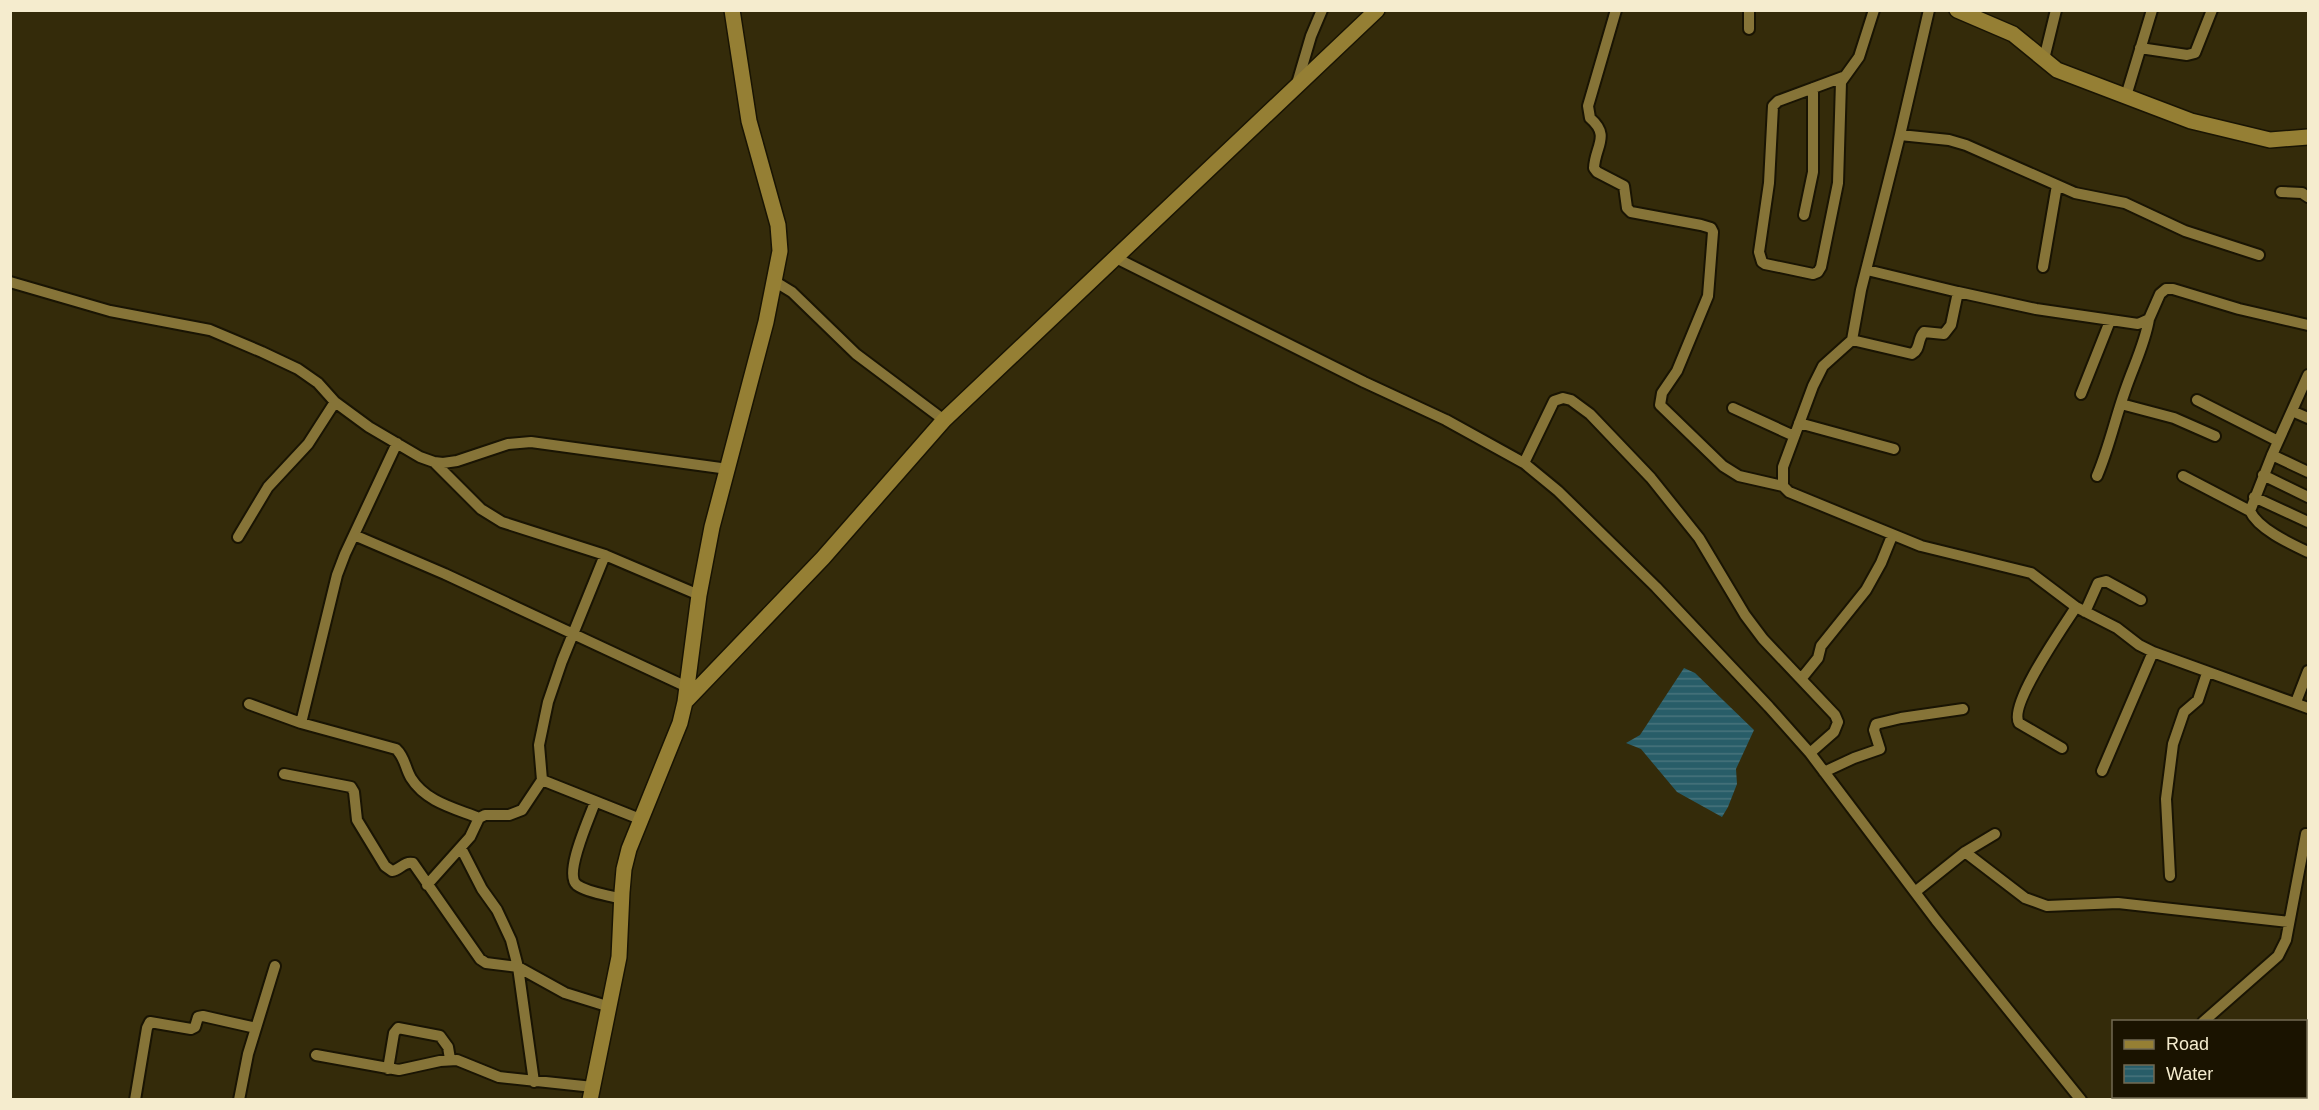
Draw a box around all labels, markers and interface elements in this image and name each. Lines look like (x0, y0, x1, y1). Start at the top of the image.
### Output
legend (2112, 1020, 2307, 1098)
text: Road (2166, 1034, 2209, 1054)
text: Water (2166, 1064, 2213, 1084)

